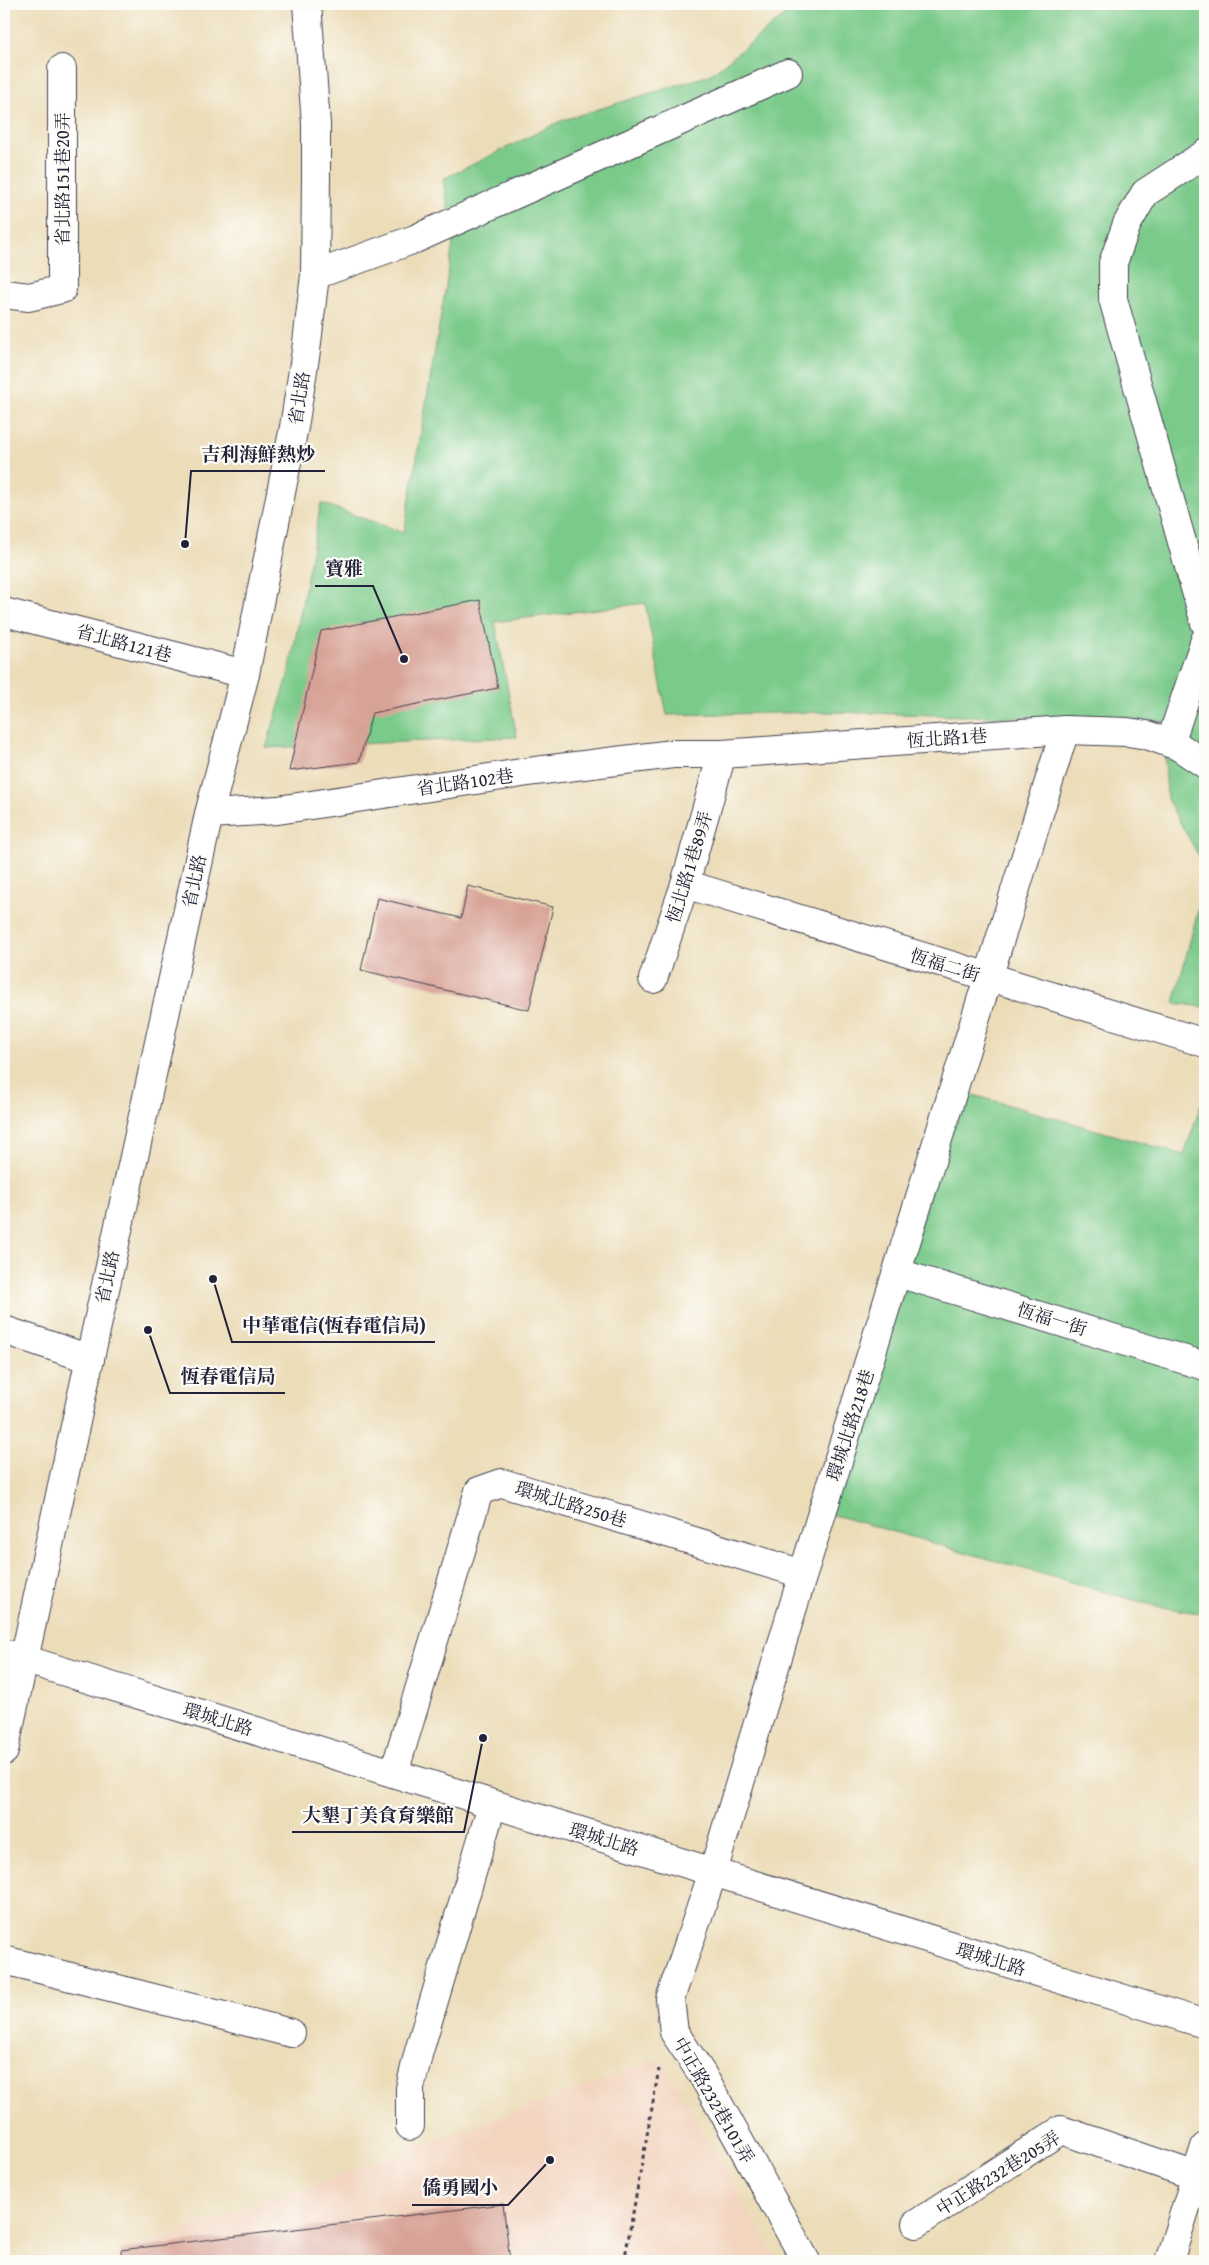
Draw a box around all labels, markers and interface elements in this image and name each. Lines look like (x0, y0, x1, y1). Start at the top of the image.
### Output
street label: 省北路151巷20弄 (49, 112, 76, 246)
street label: 省北路 (281, 369, 317, 427)
callout: 吉利海鮮熱炒 (191, 437, 325, 471)
text: 吉利海鮮熱炒 (201, 440, 315, 468)
callout: 寶雅 (315, 552, 373, 586)
text: 寶雅 (325, 554, 363, 582)
street label: 省北路121巷 (73, 617, 175, 669)
street label: 恆北路1巷 (906, 722, 988, 754)
street label: 省北路102巷 (415, 762, 515, 802)
street label: 恆北路1巷89弄 (659, 808, 719, 926)
street label: 省北路 (175, 852, 213, 910)
street label: 恆福二街 (907, 942, 983, 988)
street label: 省北路 (88, 1248, 126, 1306)
street label: 恆福一街 (1014, 1296, 1090, 1342)
callout: 中華電信(恆春電信局) (232, 1308, 435, 1342)
text: 中華電信(恆春電信局) (242, 1311, 426, 1339)
callout: 恆春電信局 (170, 1359, 285, 1393)
text: 恆春電信局 (180, 1362, 276, 1390)
street label: 環城北路218巷 (819, 1366, 881, 1484)
street label: 環城北路250巷 (512, 1474, 630, 1534)
street label: 環城北路 (180, 1696, 256, 1742)
callout: 大墾丁美食育樂館 (292, 1798, 464, 1832)
text: 大墾丁美食育樂館 (302, 1801, 454, 1829)
street label: 環城北路 (566, 1816, 642, 1862)
street label: 環城北路 (953, 1936, 1029, 1982)
street label: 中正路232巷101弄 (667, 2032, 761, 2168)
street label: 中正路232巷205弄 (931, 2124, 1065, 2222)
callout: 僑勇國小 (412, 2171, 508, 2205)
text: 僑勇國小 (422, 2173, 498, 2201)

